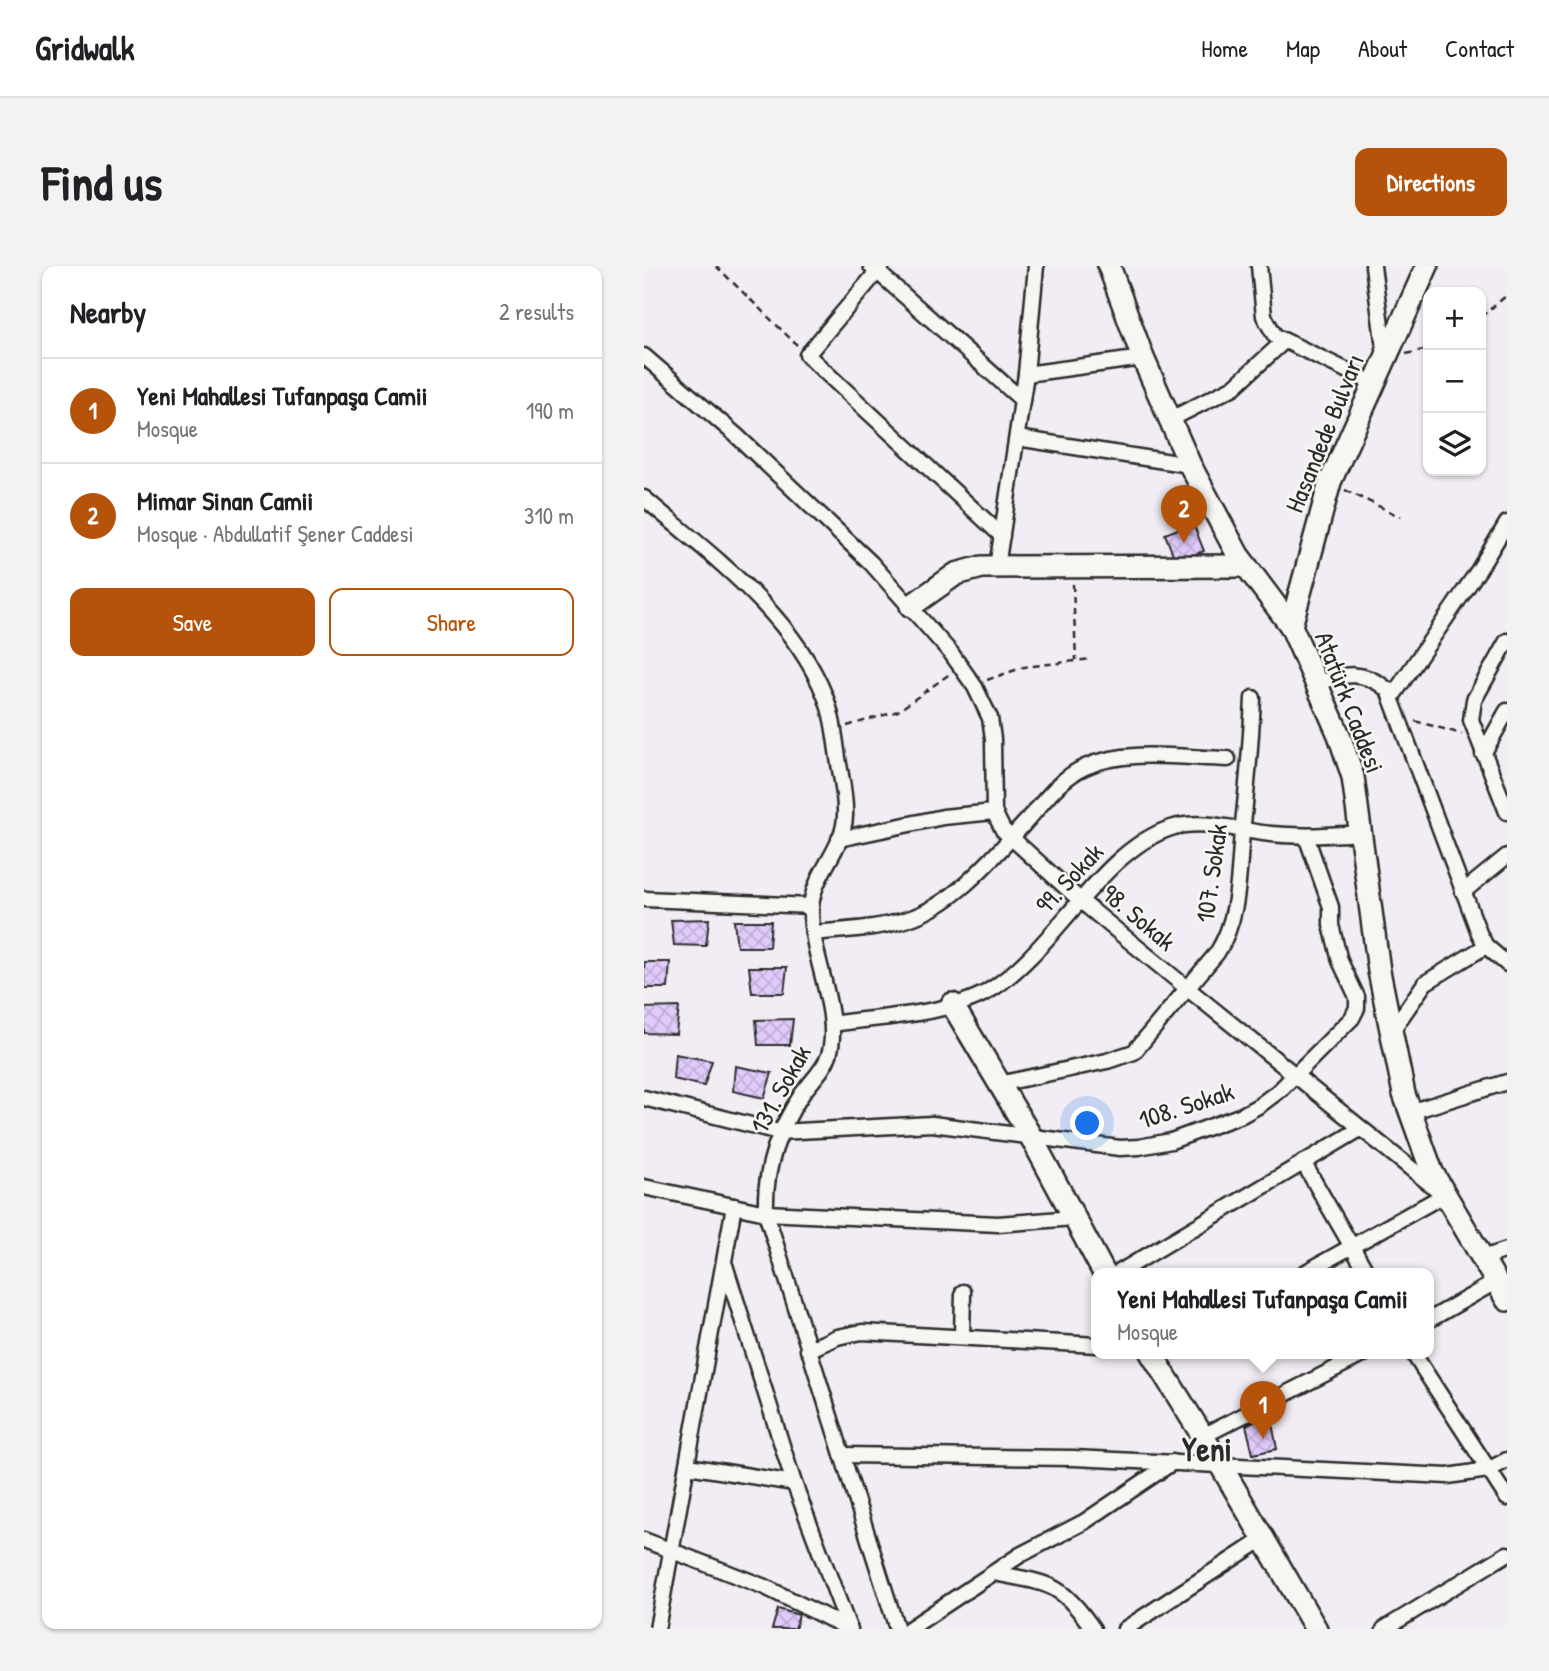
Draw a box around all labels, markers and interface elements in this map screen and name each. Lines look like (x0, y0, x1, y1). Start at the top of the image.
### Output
text: Gridwalk (35, 26, 135, 70)
text: Home (1201, 32, 1248, 64)
text: Map (1286, 32, 1320, 64)
text: About (1358, 32, 1407, 64)
text: Contact (1445, 32, 1514, 64)
button: Directions (1355, 148, 1507, 216)
text: Find us (42, 149, 162, 215)
map controls (1423, 287, 1486, 476)
button: + (1423, 287, 1486, 350)
text: Nearby (70, 292, 146, 332)
text: 2 results (499, 296, 574, 327)
street label: Hasandede Bulvarı (1276, 348, 1372, 518)
button: − (1423, 350, 1486, 413)
text: Yeni Mahallesi Tufanpaşa Camii (137, 378, 428, 413)
text: 1 (89, 395, 97, 426)
text: 190 m (526, 395, 574, 426)
text: Mosque (137, 413, 198, 444)
button: layers (1423, 413, 1486, 476)
text: Mimar Sinan Camii (137, 483, 313, 518)
pin: 2 (1161, 485, 1207, 543)
text: 2 (88, 500, 98, 531)
text: 310 m (524, 500, 574, 531)
text: Mosque · Abdullatif Şener Caddesi (137, 518, 414, 549)
button: Save (70, 588, 315, 656)
button: Share (329, 588, 574, 656)
street label: Atatürk Caddesi (1307, 626, 1393, 778)
street label: 107. Sokak (1187, 821, 1235, 925)
street label: 99. Sokak (1027, 835, 1111, 921)
street label: 98. Sokak (1095, 876, 1184, 958)
street label: 131. Sokak (741, 1038, 819, 1140)
street label: 108. Sokak (1134, 1073, 1238, 1137)
your location (1070, 1106, 1104, 1140)
popup (1091, 1268, 1434, 1359)
text: Yeni Mahallesi Tufanpaşa Camii (1117, 1281, 1408, 1316)
text: Mosque (1117, 1316, 1178, 1347)
pin: 1 (1240, 1381, 1286, 1439)
district label: Yeni (1182, 1427, 1232, 1471)

